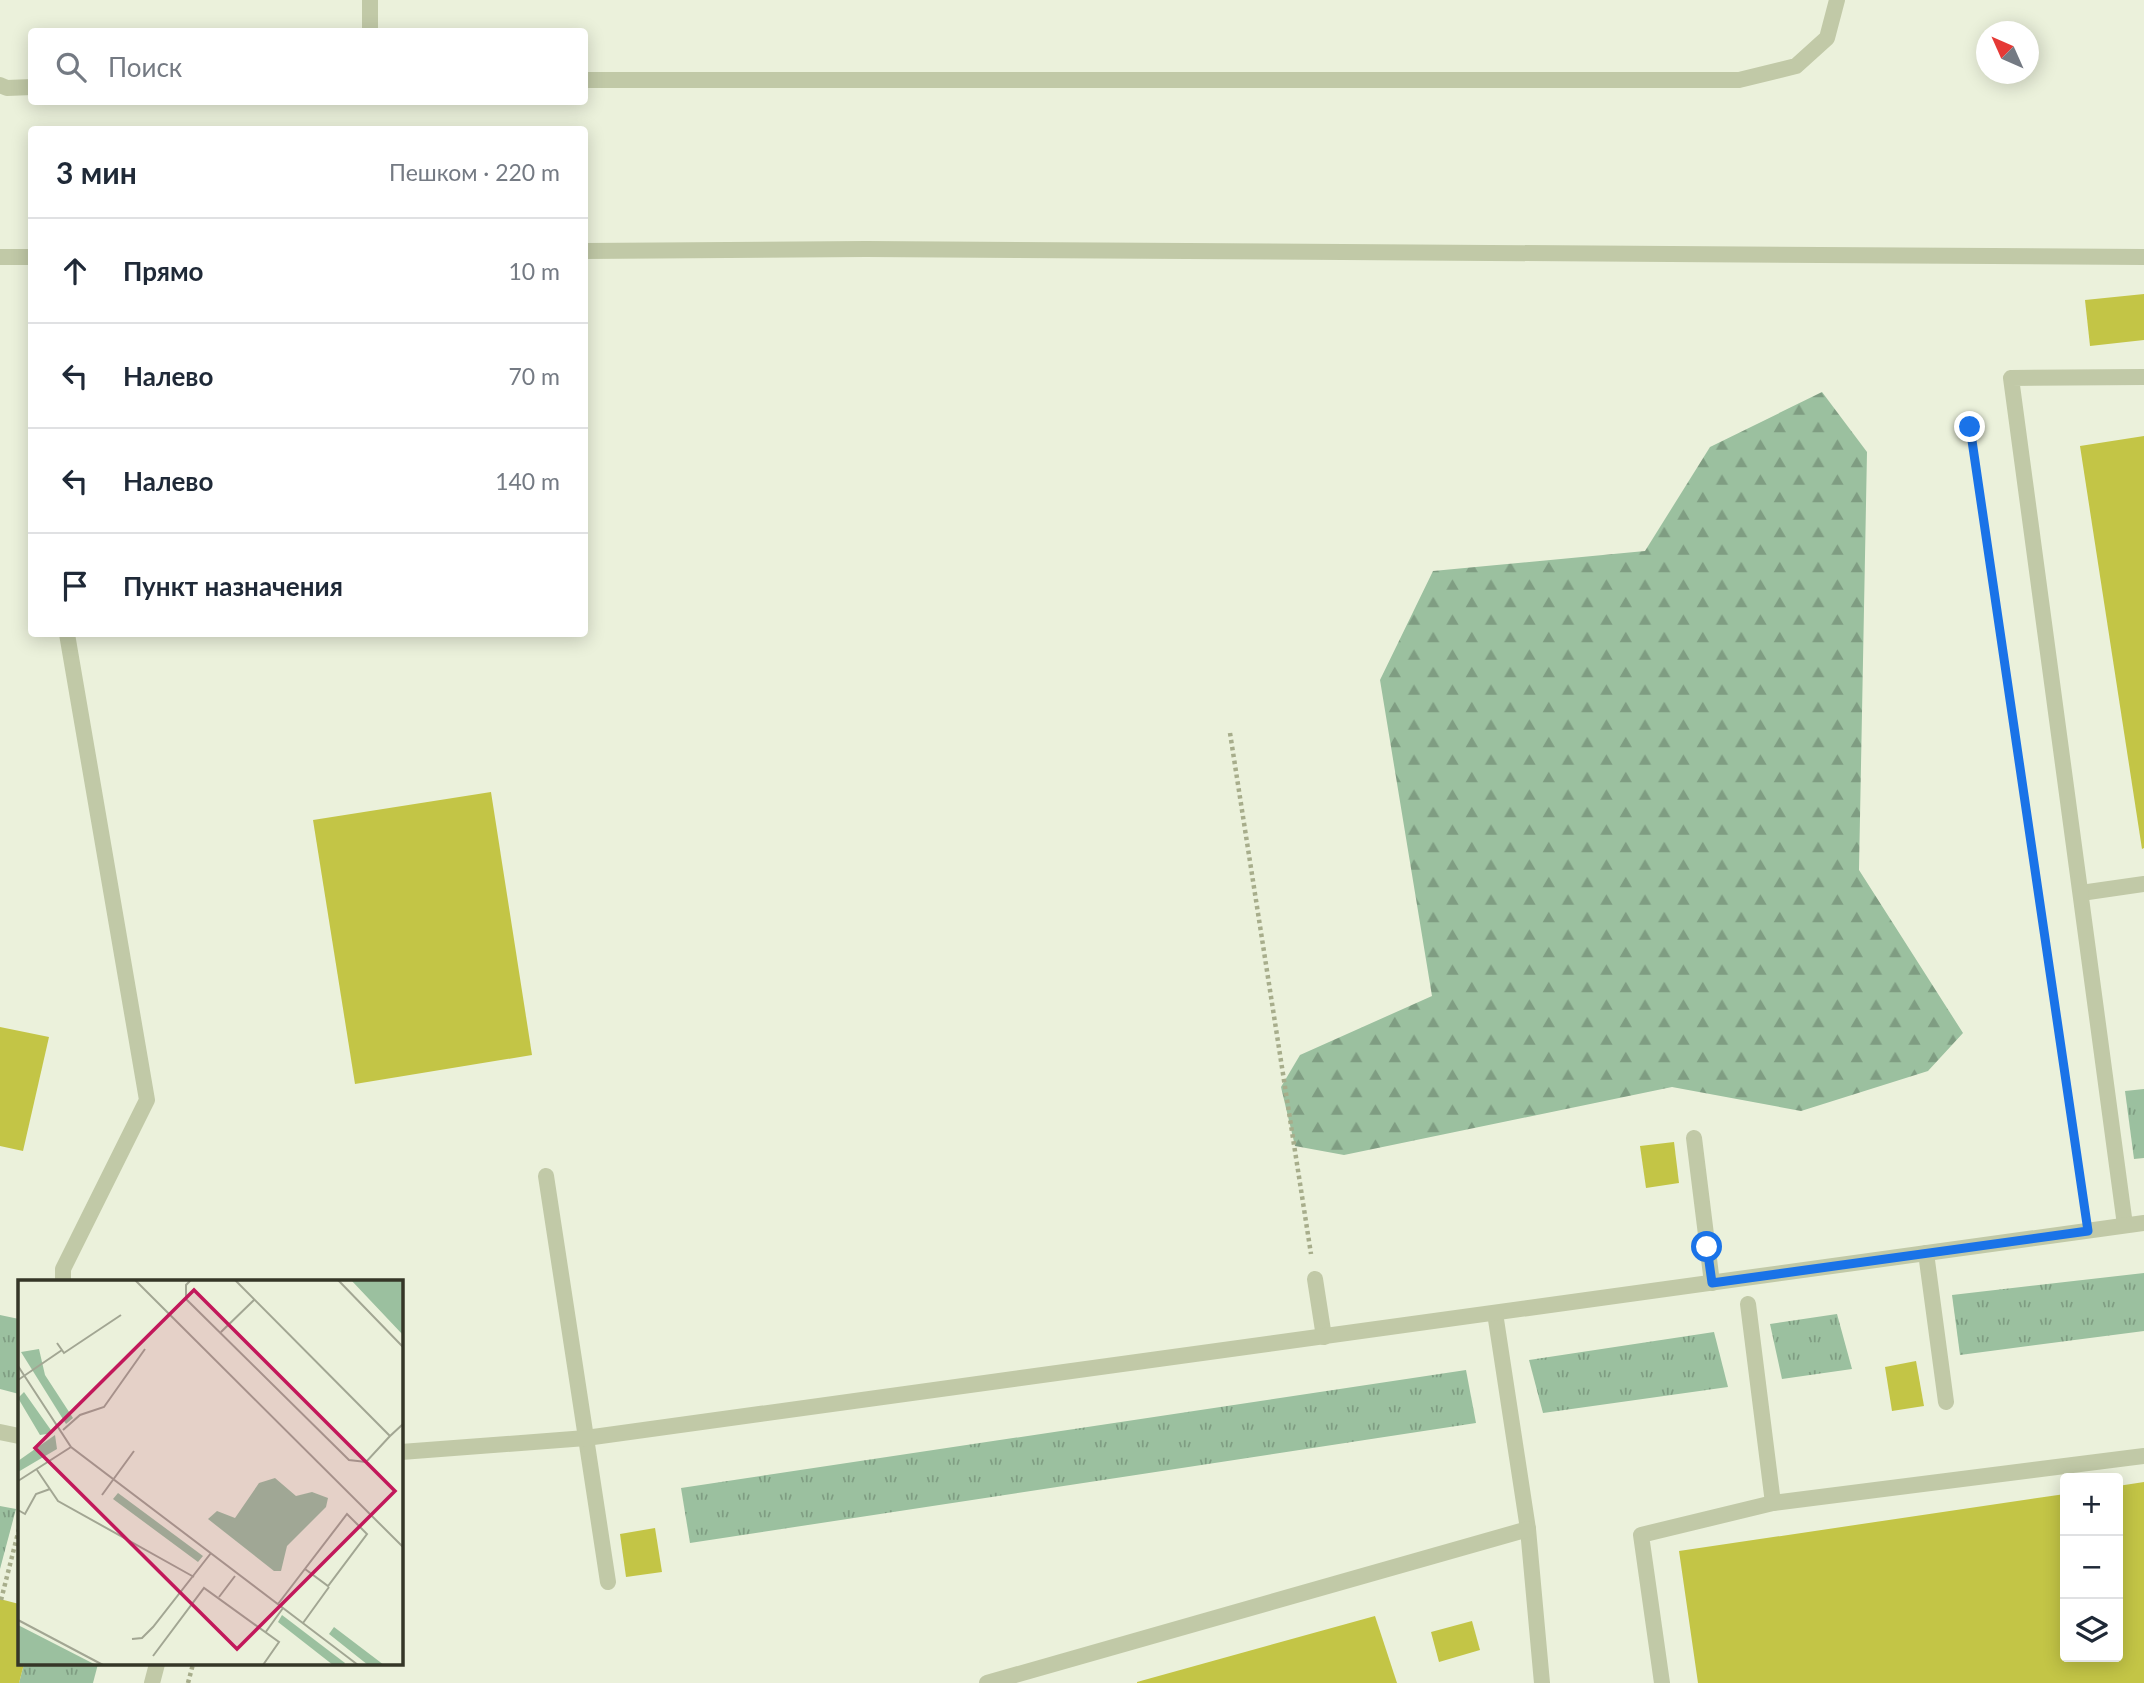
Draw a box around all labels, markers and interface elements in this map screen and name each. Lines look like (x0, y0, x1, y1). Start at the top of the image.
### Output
north arrow (1976, 21, 2039, 84)
search box (28, 28, 588, 105)
icon: search (52, 48, 90, 86)
text: Поиск (108, 51, 182, 83)
text: 3 мин (56, 154, 137, 190)
text: Пешком · 220 m (389, 158, 560, 186)
icon: ahead (56, 252, 94, 290)
text: Прямо (123, 255, 204, 287)
text: 10 m (509, 257, 560, 285)
icon: left (56, 357, 94, 395)
text: Налево (123, 360, 213, 392)
text: 70 m (509, 362, 560, 390)
route end (1954, 411, 1985, 442)
icon: left (56, 462, 94, 500)
text: Налево (123, 465, 213, 497)
text: 140 m (495, 467, 560, 495)
icon: arrive (56, 567, 94, 605)
text: Пункт назначения (123, 570, 343, 602)
route start (1691, 1231, 1722, 1262)
inset map (18, 1280, 402, 1666)
map controls (2060, 1473, 2123, 1662)
button: + (2060, 1473, 2123, 1536)
button: − (2060, 1536, 2123, 1599)
button: layers (2060, 1599, 2123, 1662)

